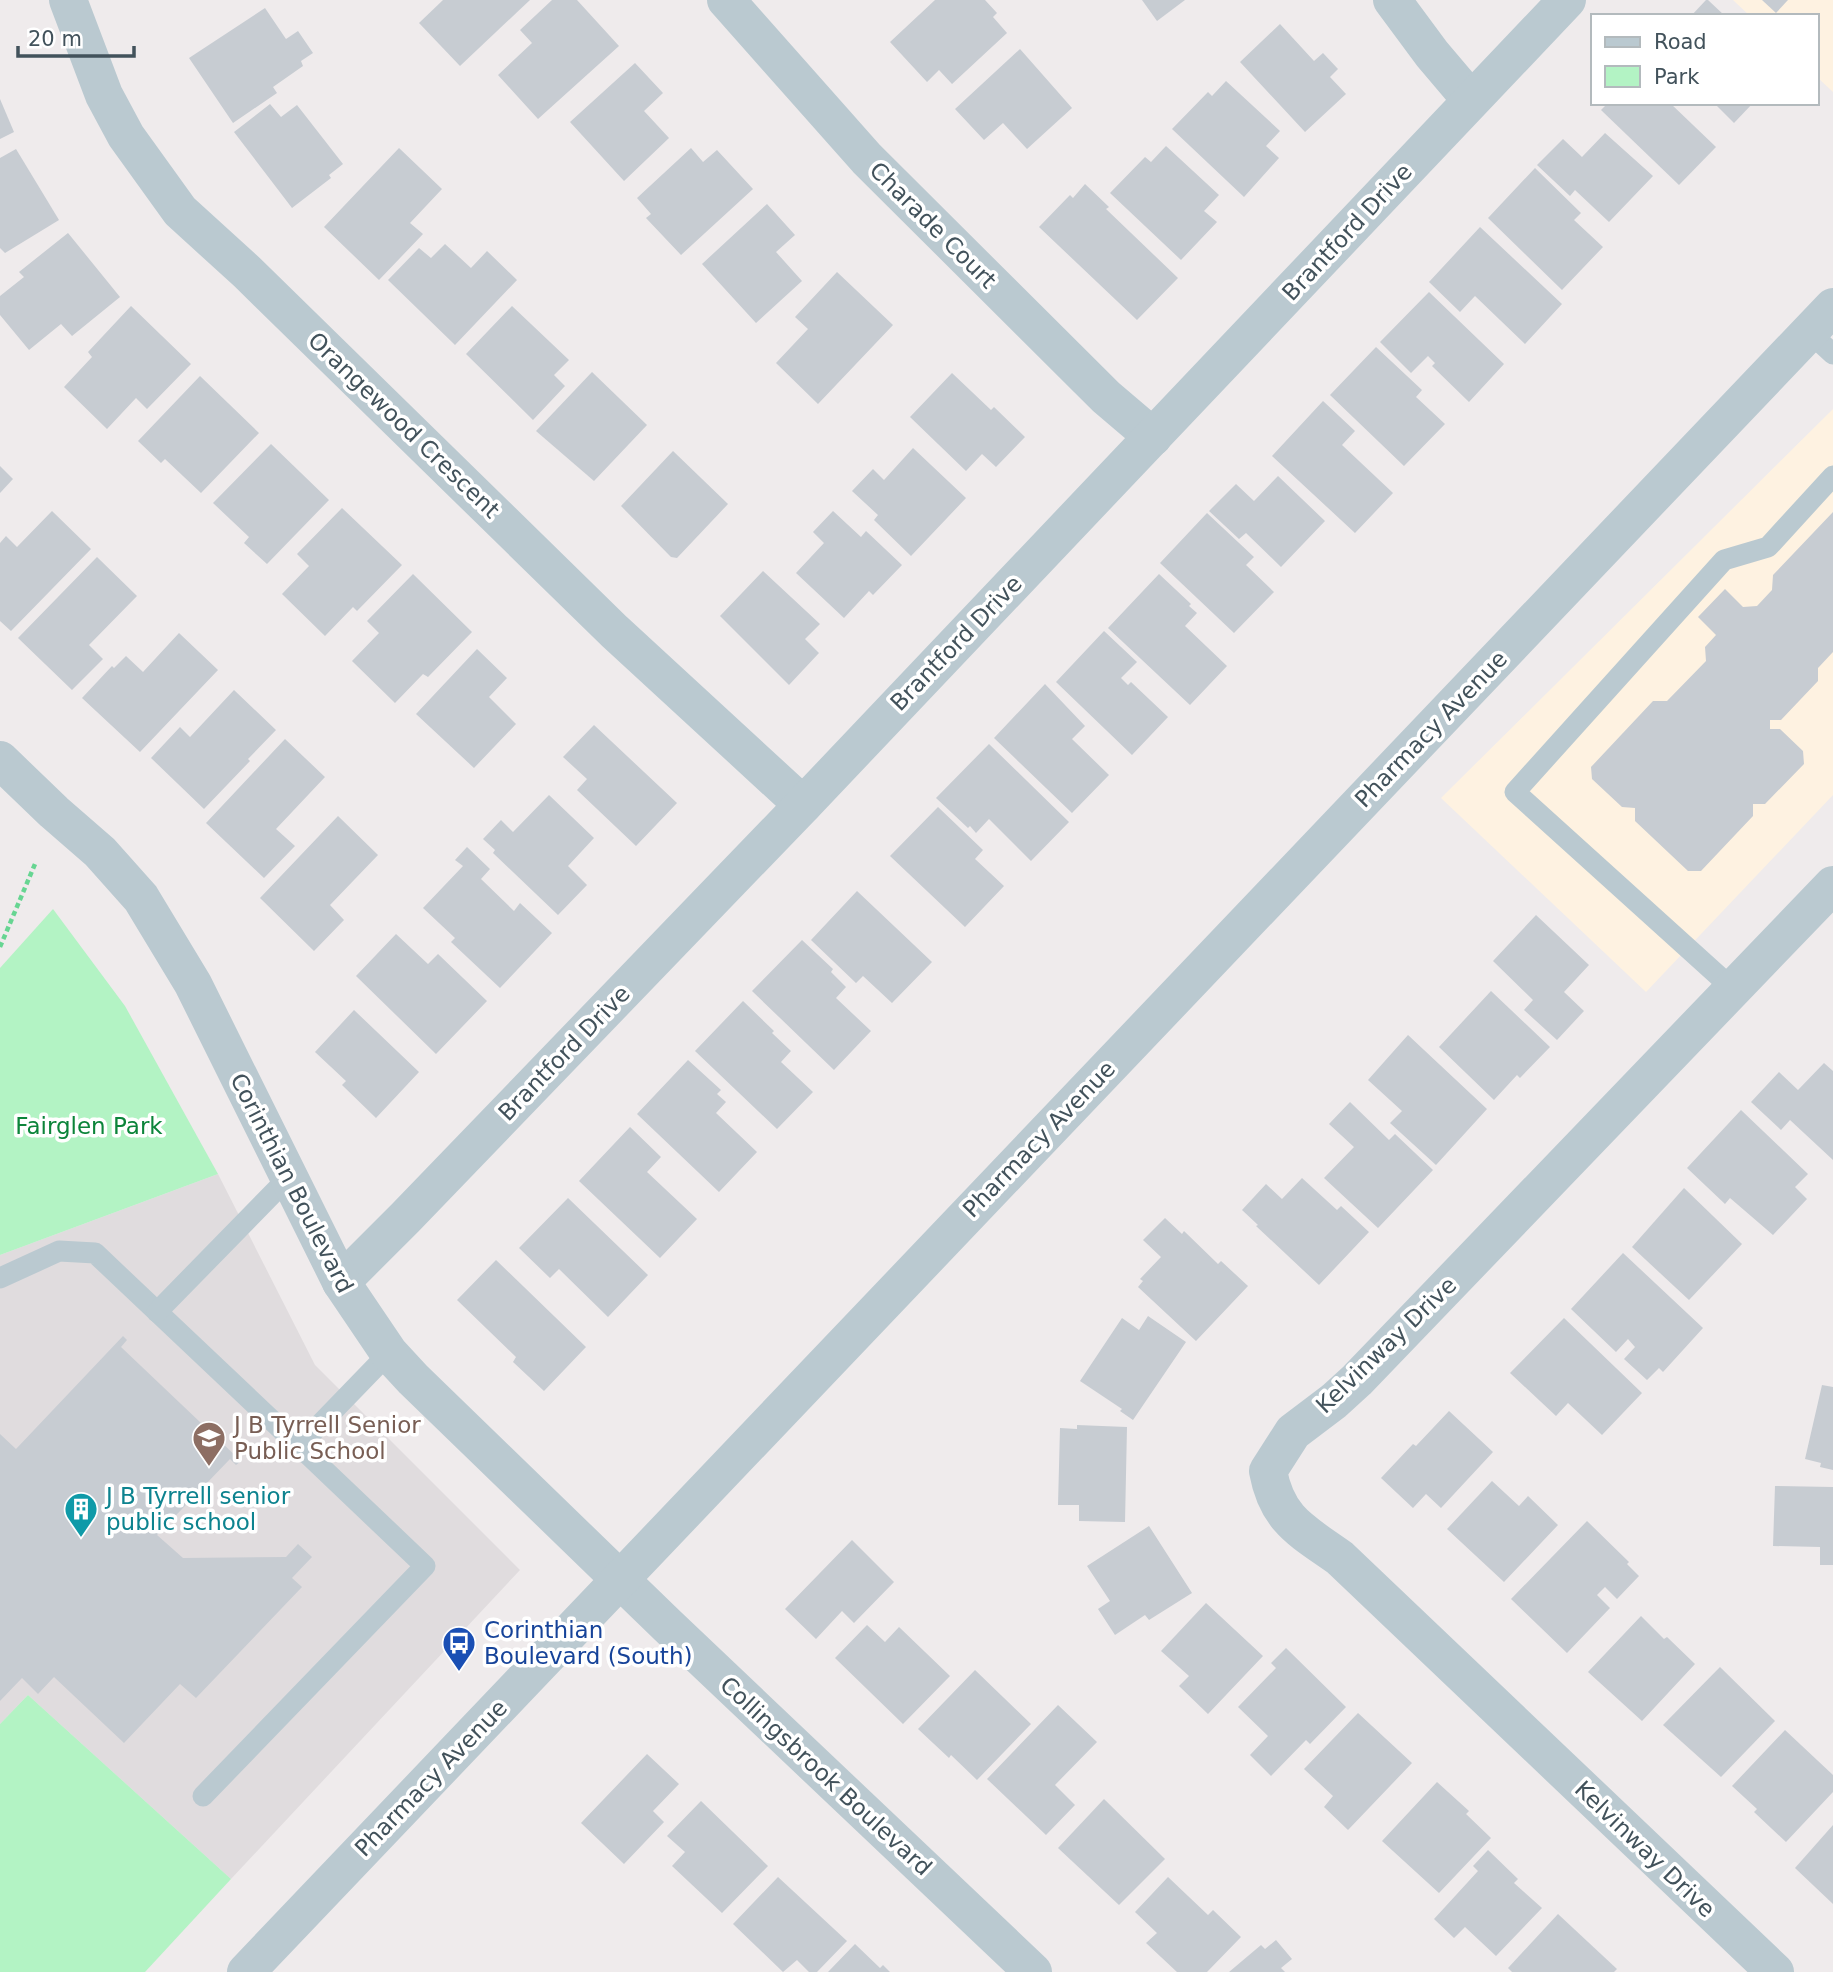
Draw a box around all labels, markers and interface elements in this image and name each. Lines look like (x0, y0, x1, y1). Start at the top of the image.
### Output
scale bar (18, 14, 133, 58)
legend (1591, 14, 1819, 105)
text: 20 m (28, 27, 82, 51)
text: Road (1654, 30, 1707, 54)
text: Park (1654, 65, 1700, 89)
street label: Charade Court (865, 157, 1001, 293)
street label: Brantford Drive (1277, 158, 1417, 306)
street label: Orangewood Crescent (303, 327, 505, 523)
street label: Brantford Drive (885, 570, 1027, 716)
street label: Pharmacy Avenue (1350, 645, 1512, 813)
street label: Brantford Drive (493, 980, 635, 1126)
street label: Pharmacy Avenue (958, 1055, 1120, 1223)
street label: Corinthian Boulevard (225, 1069, 359, 1297)
park label: Fairglen Park (15, 1113, 163, 1139)
street label: Kelvinway Drive (1311, 1272, 1461, 1418)
place label: J B Tyrrell Senior Public School (232, 1412, 421, 1464)
school or university icon: J B Tyrrell Senior Public School (190, 1419, 228, 1468)
place label: J B Tyrrell senior public school (104, 1483, 291, 1535)
building icon: J B Tyrrell senior public school (62, 1490, 100, 1539)
place label: Corinthian Boulevard (South) (484, 1617, 692, 1669)
bus stop icon: Corinthian Boulevard (South) (440, 1624, 478, 1673)
street label: Collingsbrook Boulevard (715, 1671, 937, 1881)
street label: Pharmacy Avenue (350, 1694, 512, 1862)
street label: Kelvinway Drive (1570, 1776, 1720, 1922)

